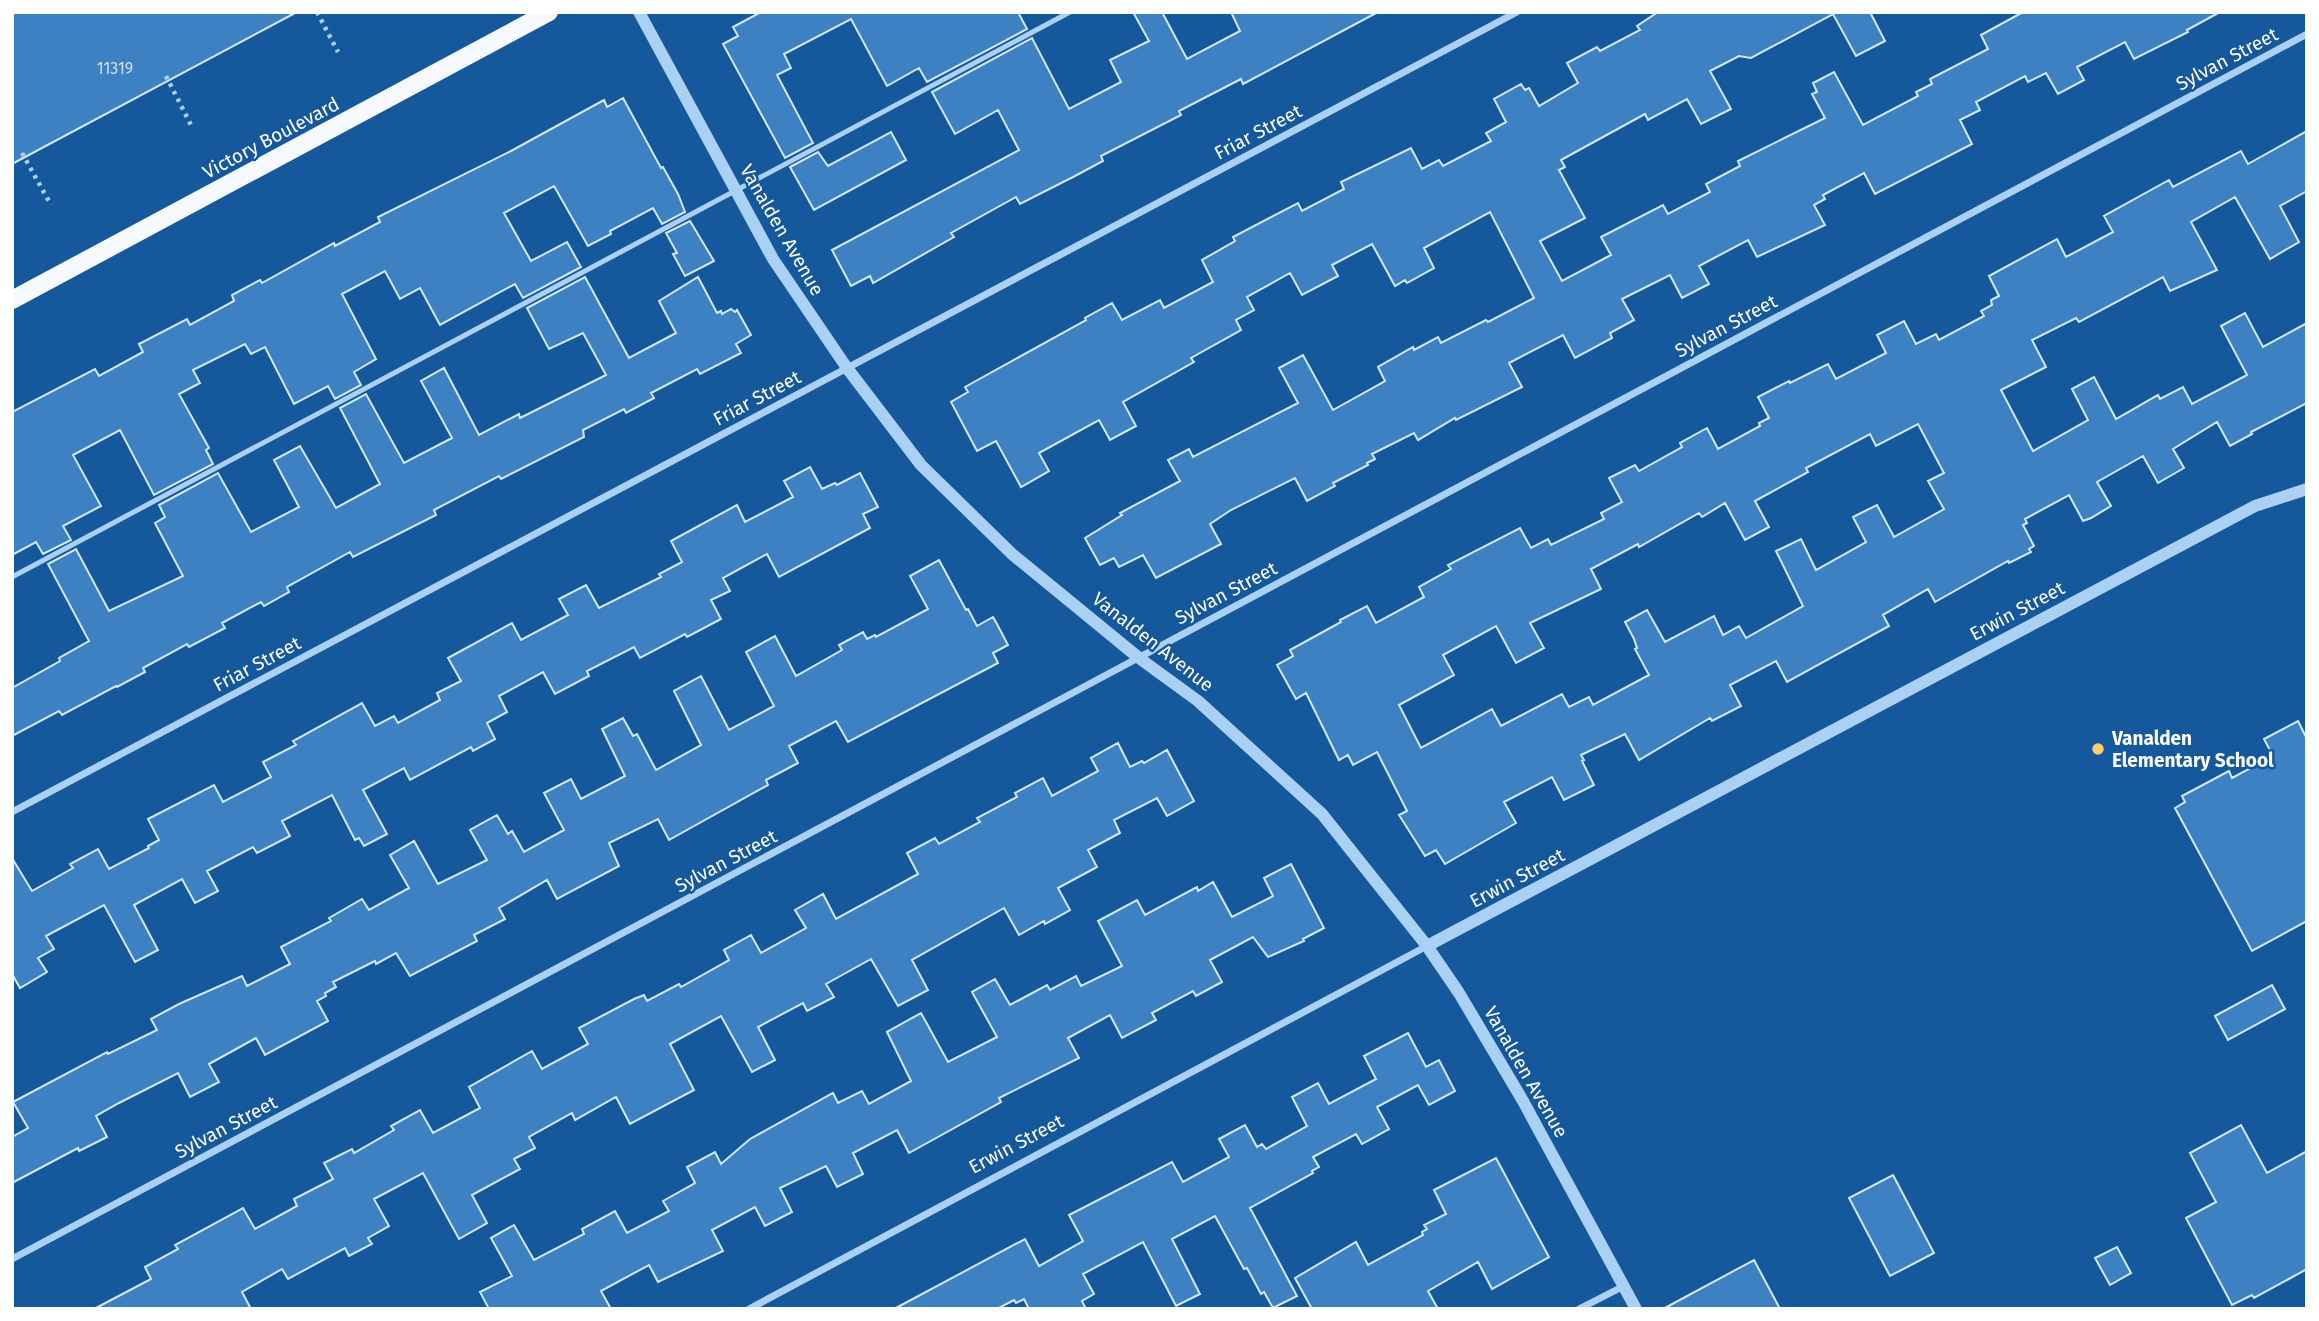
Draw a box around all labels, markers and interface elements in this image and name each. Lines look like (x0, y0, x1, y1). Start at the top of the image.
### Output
street label: Sylvan Street (2172, 22, 2282, 95)
house number: 11319 (97, 59, 133, 78)
street label: Victory Boulevard (199, 92, 343, 184)
street label: Friar Street (1210, 99, 1306, 165)
street label: Vanalden Avenue (735, 160, 829, 300)
street label: Sylvan Street (1671, 289, 1781, 362)
street label: Friar Street (709, 365, 805, 431)
street label: Sylvan Street (1171, 556, 1281, 629)
street label: Erwin Street (1966, 576, 2068, 646)
street label: Vanalden Avenue (1088, 587, 1218, 697)
street label: Friar Street (209, 631, 305, 697)
place label: Vanalden Elementary School (2111, 727, 2274, 772)
marker: Vanalden Elementary School (2090, 741, 2106, 757)
street label: Sylvan Street (671, 824, 781, 897)
street label: Erwin Street (1466, 843, 1568, 913)
street label: Vanalden Avenue (1479, 1002, 1573, 1142)
street label: Sylvan Street (171, 1090, 281, 1163)
street label: Erwin Street (965, 1109, 1067, 1179)

